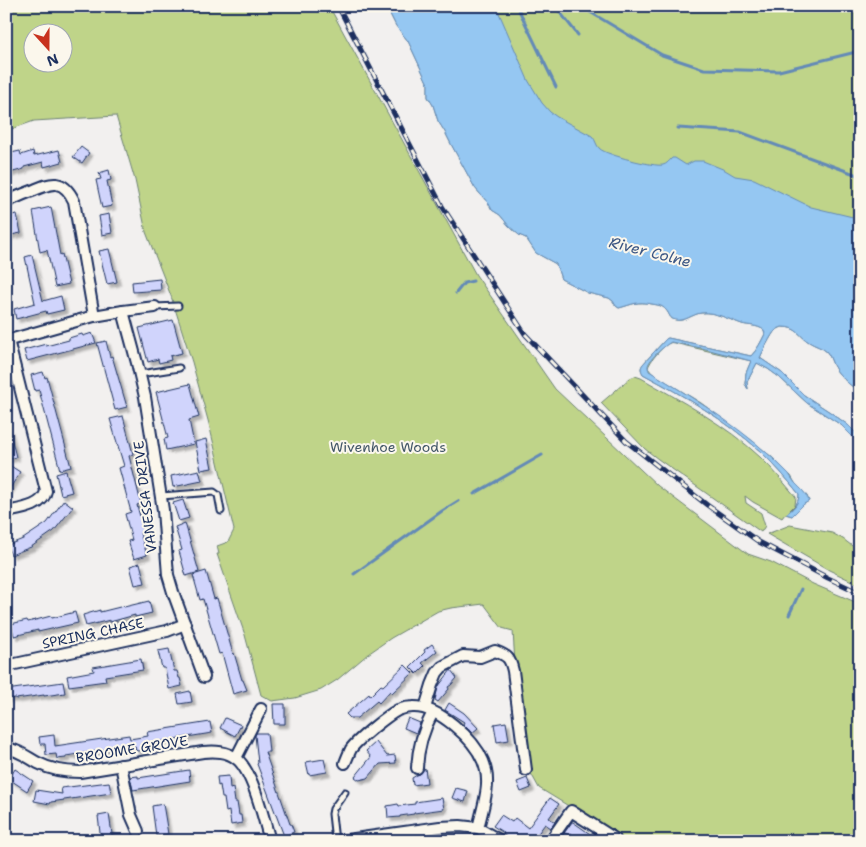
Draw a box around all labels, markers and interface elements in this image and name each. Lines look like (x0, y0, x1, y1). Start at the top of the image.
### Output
north arrow (22, 22, 72, 72)
text: N (44, 50, 61, 71)
water label: River Colne (607, 232, 693, 272)
park label: Wivenhoe Woods (330, 438, 446, 456)
street label: VANESSA DRIVE (129, 440, 161, 554)
street label: SPRING CHASE (40, 613, 146, 653)
street label: BROOME GROVE (75, 731, 190, 767)

